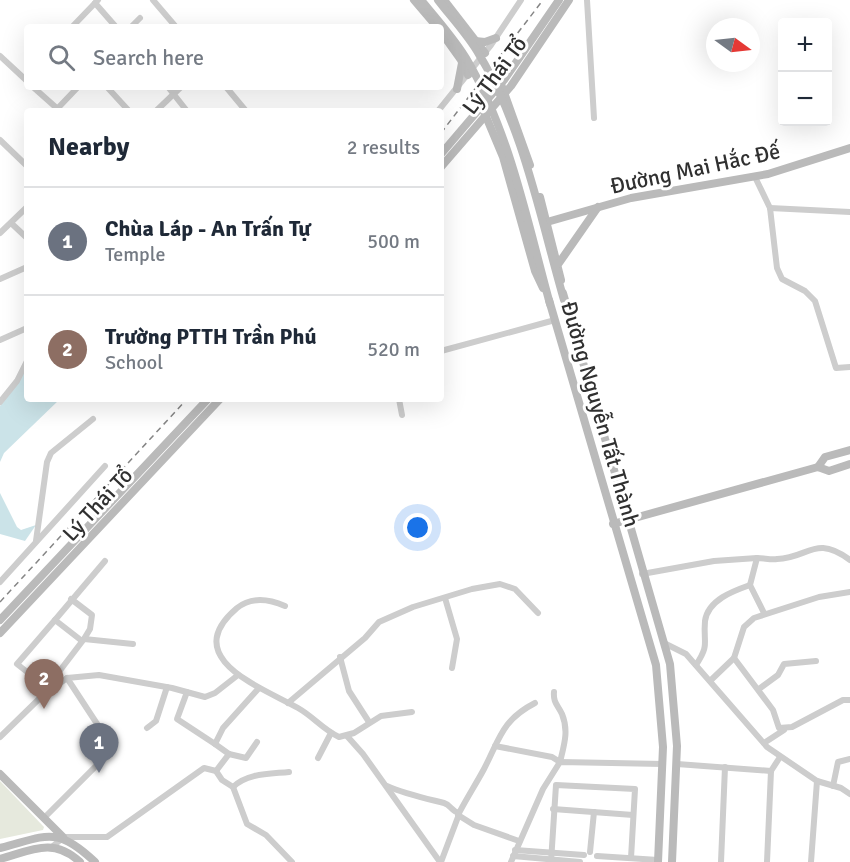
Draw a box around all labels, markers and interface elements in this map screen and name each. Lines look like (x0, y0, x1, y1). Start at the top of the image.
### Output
north arrow (706, 18, 760, 72)
map controls (778, 18, 832, 126)
button: + (778, 18, 832, 72)
search box (24, 24, 444, 90)
street label: Lý Thái Tổ (456, 31, 533, 120)
icon: search (45, 41, 78, 74)
text: Search here (93, 44, 204, 71)
button: − (778, 72, 832, 126)
text: Nearby (48, 131, 129, 163)
text: 2 results (347, 135, 420, 160)
street label: Đường Mai Hắc Đế (608, 137, 784, 200)
text: Chùa Láp - An Trấn Tự (105, 215, 311, 242)
text: 1 (62, 229, 73, 254)
text: 500 m (367, 229, 420, 254)
text: Temple (105, 242, 165, 267)
street label: Đường Nguyễn Tất Thành (555, 298, 646, 530)
text: Trường PTTH Trần Phú (105, 323, 317, 350)
text: 2 (62, 337, 73, 362)
text: 520 m (367, 337, 420, 362)
text: School (105, 350, 163, 375)
street label: Lý Thái Tổ (57, 462, 138, 547)
your location (403, 513, 432, 542)
pin: 2 (24, 660, 63, 709)
pin: 1 (80, 724, 118, 773)

